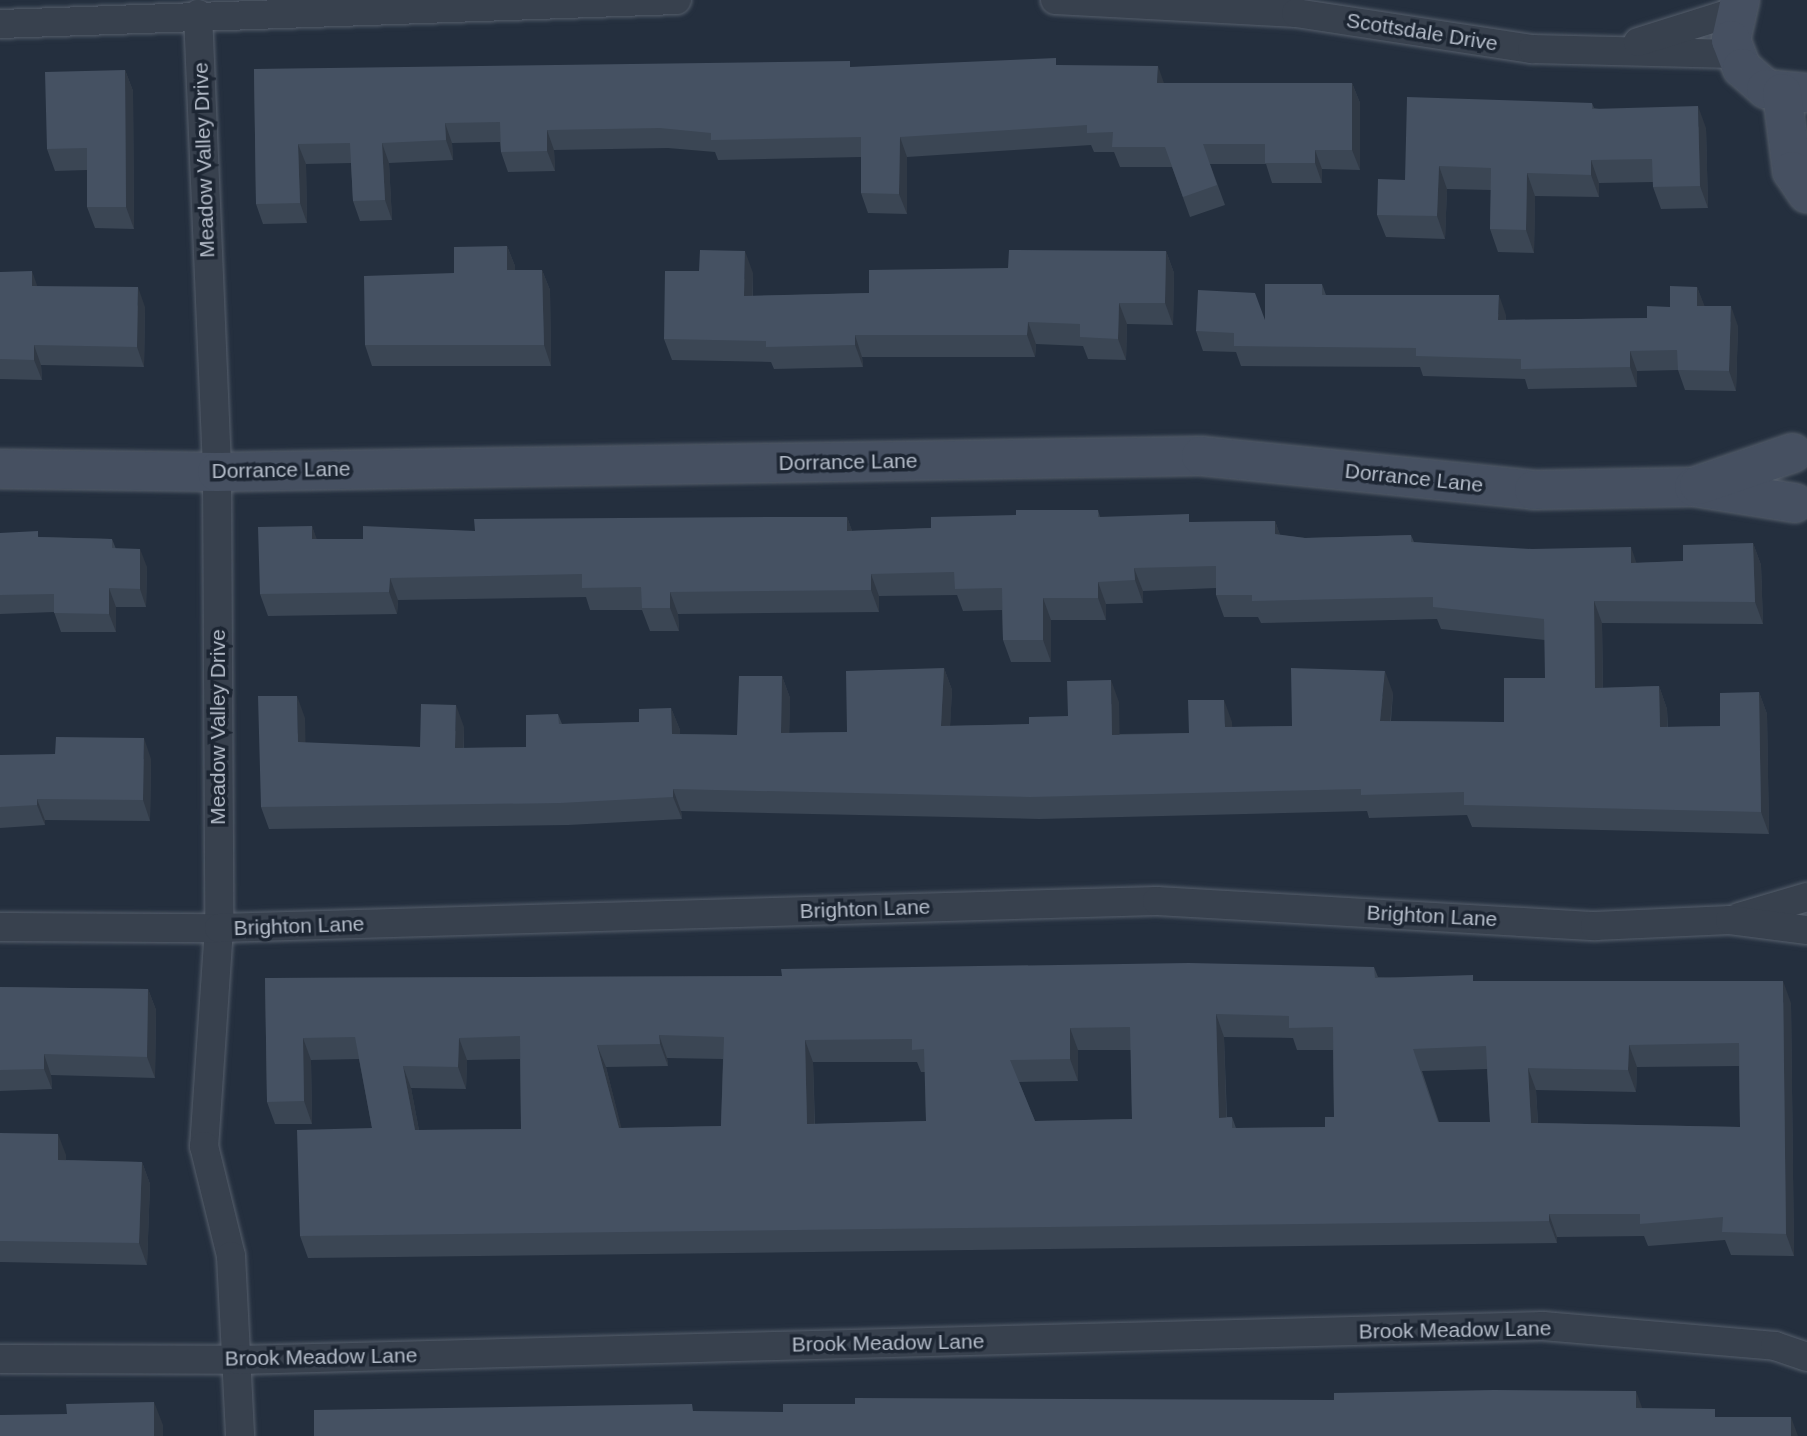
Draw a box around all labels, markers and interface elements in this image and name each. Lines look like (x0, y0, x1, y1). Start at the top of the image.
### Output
street label: Scottsdale Drive (1345, 8, 1499, 56)
street label: Meadow Valley Drive (188, 62, 220, 258)
street label: Dorrance Lane (778, 448, 918, 476)
street label: Dorrance Lane (211, 456, 351, 484)
street label: Dorrance Lane (1344, 458, 1484, 498)
street label: Meadow Valley Drive (205, 629, 231, 825)
street label: Brighton Lane (799, 894, 931, 924)
street label: Brighton Lane (1366, 900, 1498, 932)
street label: Brighton Lane (233, 911, 365, 941)
street label: Brook Meadow Lane (1358, 1316, 1552, 1344)
street label: Brook Meadow Lane (791, 1329, 985, 1357)
street label: Brook Meadow Lane (224, 1343, 418, 1371)

